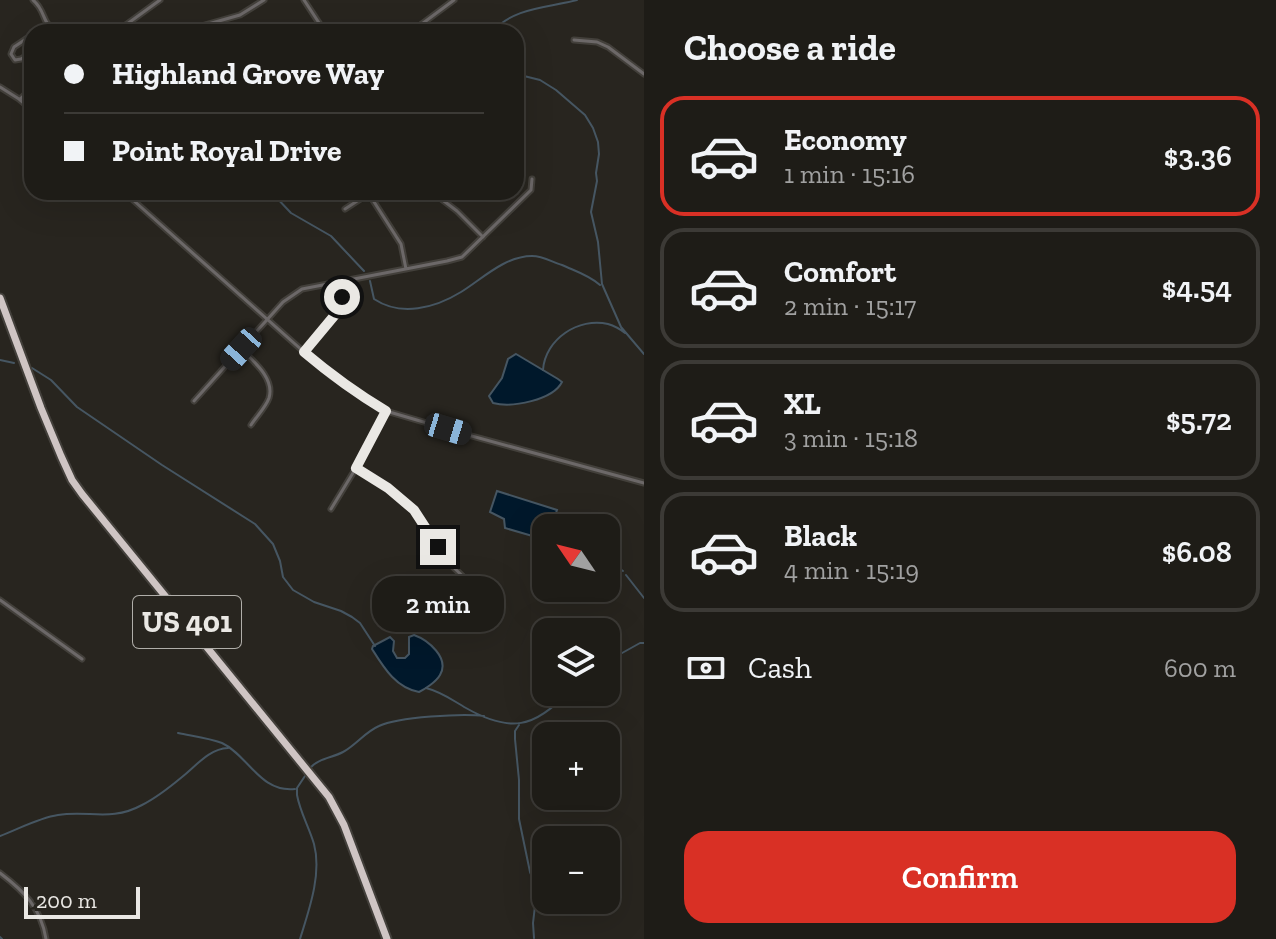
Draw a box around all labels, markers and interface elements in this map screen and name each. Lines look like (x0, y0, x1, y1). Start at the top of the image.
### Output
text: Choose a ride (684, 26, 896, 69)
text: Highland Grove Way (112, 56, 384, 92)
icon: car (688, 120, 760, 192)
text: Economy (784, 122, 907, 158)
text: Point Royal Drive (112, 133, 341, 169)
text: $3.36 (1164, 138, 1232, 174)
text: 1 min · 15:16 (784, 158, 915, 190)
icon: car (688, 252, 760, 324)
text: Comfort (784, 254, 896, 290)
text: $4.54 (1162, 270, 1232, 306)
route start (324, 279, 360, 315)
text: 2 min · 15:17 (784, 290, 916, 322)
car (216, 323, 266, 375)
icon: car (688, 384, 760, 456)
text: XL (784, 386, 821, 422)
text: $5.72 (1166, 402, 1232, 438)
car (422, 411, 474, 447)
text: 3 min · 15:18 (784, 422, 918, 454)
north arrow (532, 514, 620, 602)
map controls (532, 514, 620, 914)
icon: car (688, 516, 760, 588)
text: Black (784, 518, 857, 554)
route end (420, 529, 456, 565)
text: $6.08 (1162, 534, 1232, 570)
text: 4 min · 15:19 (784, 554, 919, 586)
callout: 2 min (372, 575, 504, 631)
text: 2 min (406, 588, 470, 620)
road number: US 401 (133, 596, 241, 648)
button: layers (532, 618, 620, 706)
icon: cash (684, 646, 728, 690)
text: Cash (748, 650, 812, 686)
text: 600 m (1164, 652, 1236, 684)
button: + (532, 722, 620, 810)
button: − (532, 826, 620, 914)
button: Confirm (684, 831, 1236, 923)
scale bar (24, 883, 140, 919)
text: 200 m (36, 887, 97, 914)

